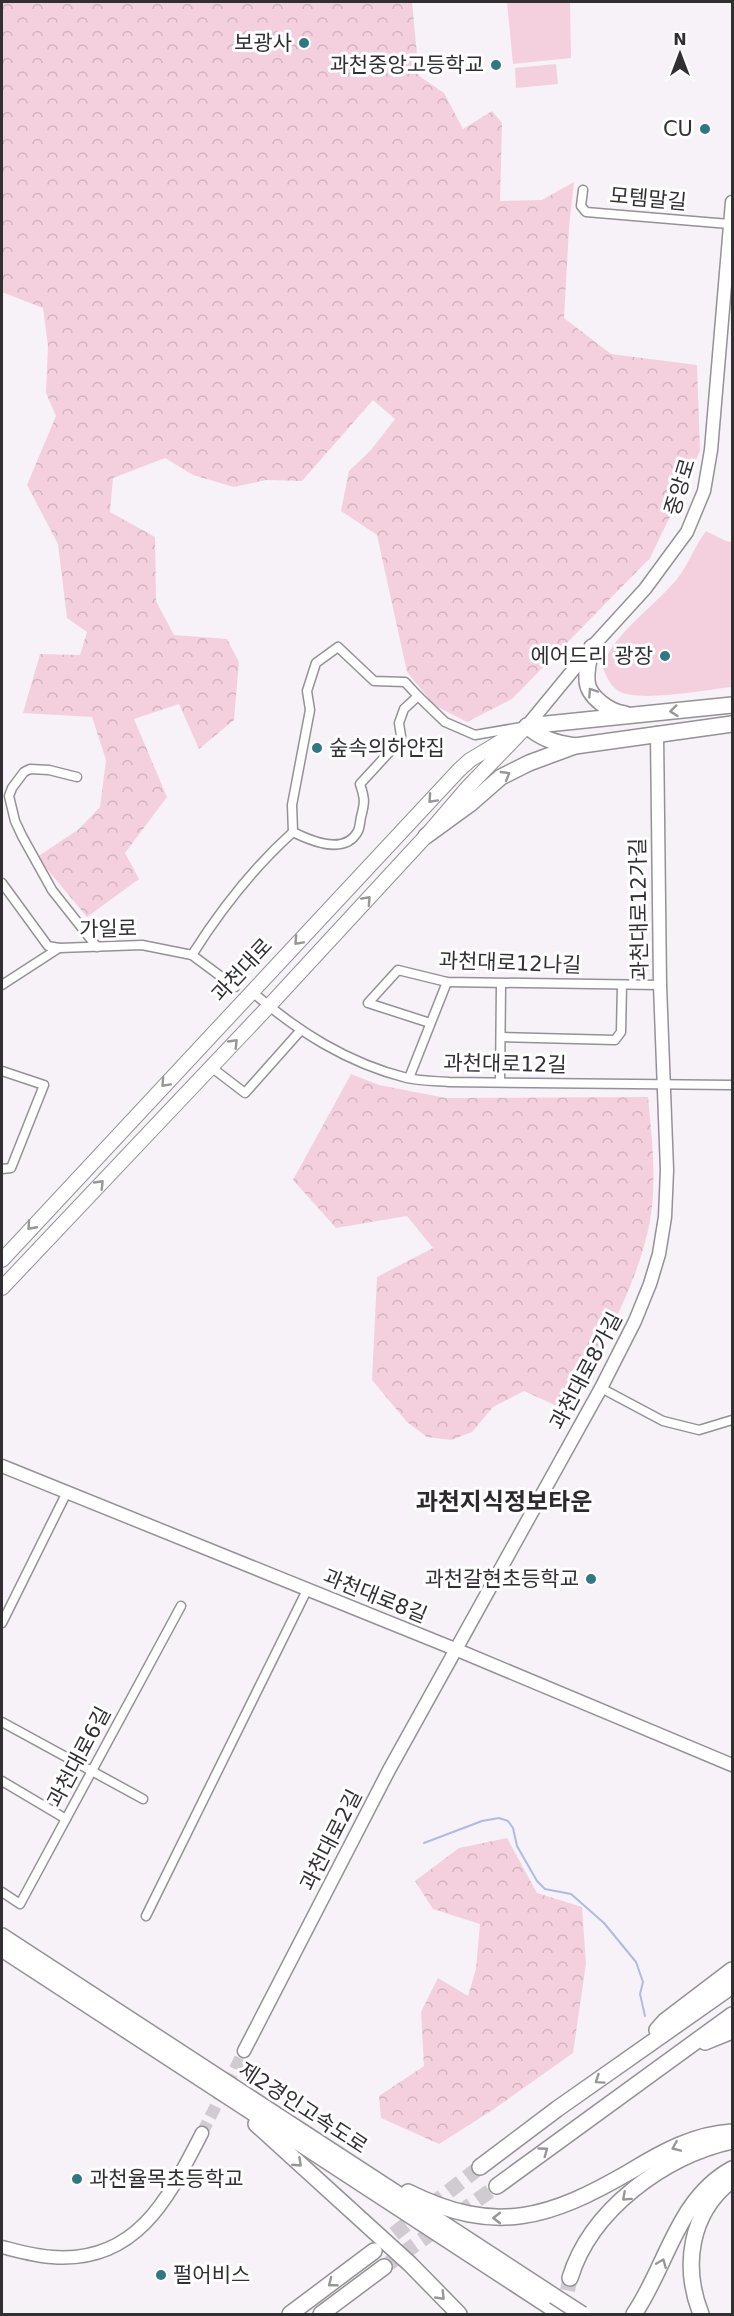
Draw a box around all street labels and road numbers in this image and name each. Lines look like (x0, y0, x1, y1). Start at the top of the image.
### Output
street label: 모템말길 (608, 184, 688, 214)
street label: 중앙로 (660, 456, 700, 518)
street label: 과천대로12가길 (626, 837, 652, 981)
street label: 가일로 (79, 916, 137, 942)
street label: 과천대로 (207, 934, 277, 1006)
street label: 과천대로12나길 (438, 949, 582, 977)
street label: 과천대로12길 (443, 1051, 567, 1077)
street label: 과천대로8가길 (545, 1308, 627, 1434)
street label: 과천대로8길 (320, 1564, 430, 1628)
street label: 과천대로6길 (43, 1703, 115, 1811)
street label: 과천대로2길 (295, 1786, 367, 1894)
street label: 제2경인고속도로 (234, 2057, 372, 2159)

